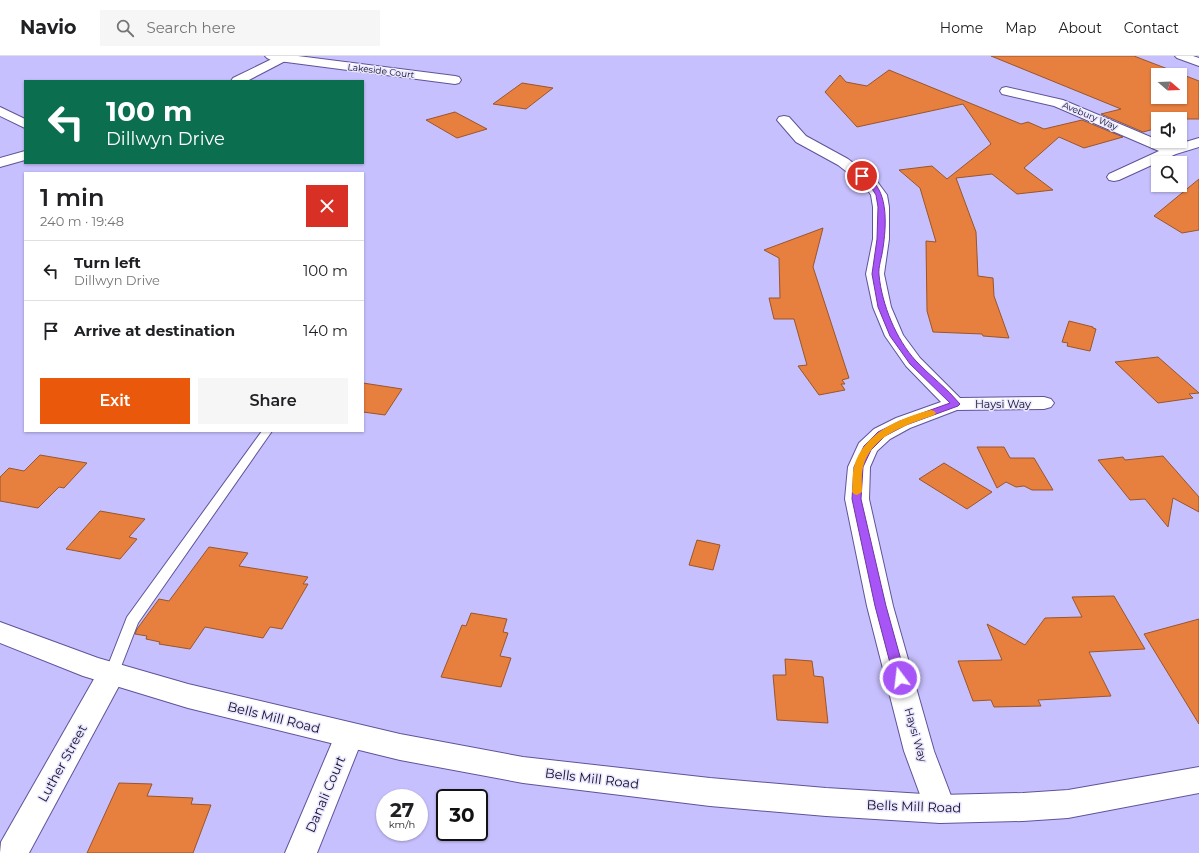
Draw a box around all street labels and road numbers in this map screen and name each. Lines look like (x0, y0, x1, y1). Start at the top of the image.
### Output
street label: Lakeside Court (347, 61, 415, 80)
street label: Avebury Way (1061, 99, 1120, 132)
street label: Haysi Way (975, 397, 1031, 411)
street label: Bells Mill Road (226, 698, 322, 736)
street label: Haysi Way (902, 706, 930, 764)
street label: Luther Street (34, 721, 90, 805)
street label: Danali Court (302, 753, 348, 835)
street label: Bells Mill Road (544, 764, 640, 792)
street label: Bells Mill Road (866, 796, 962, 816)

